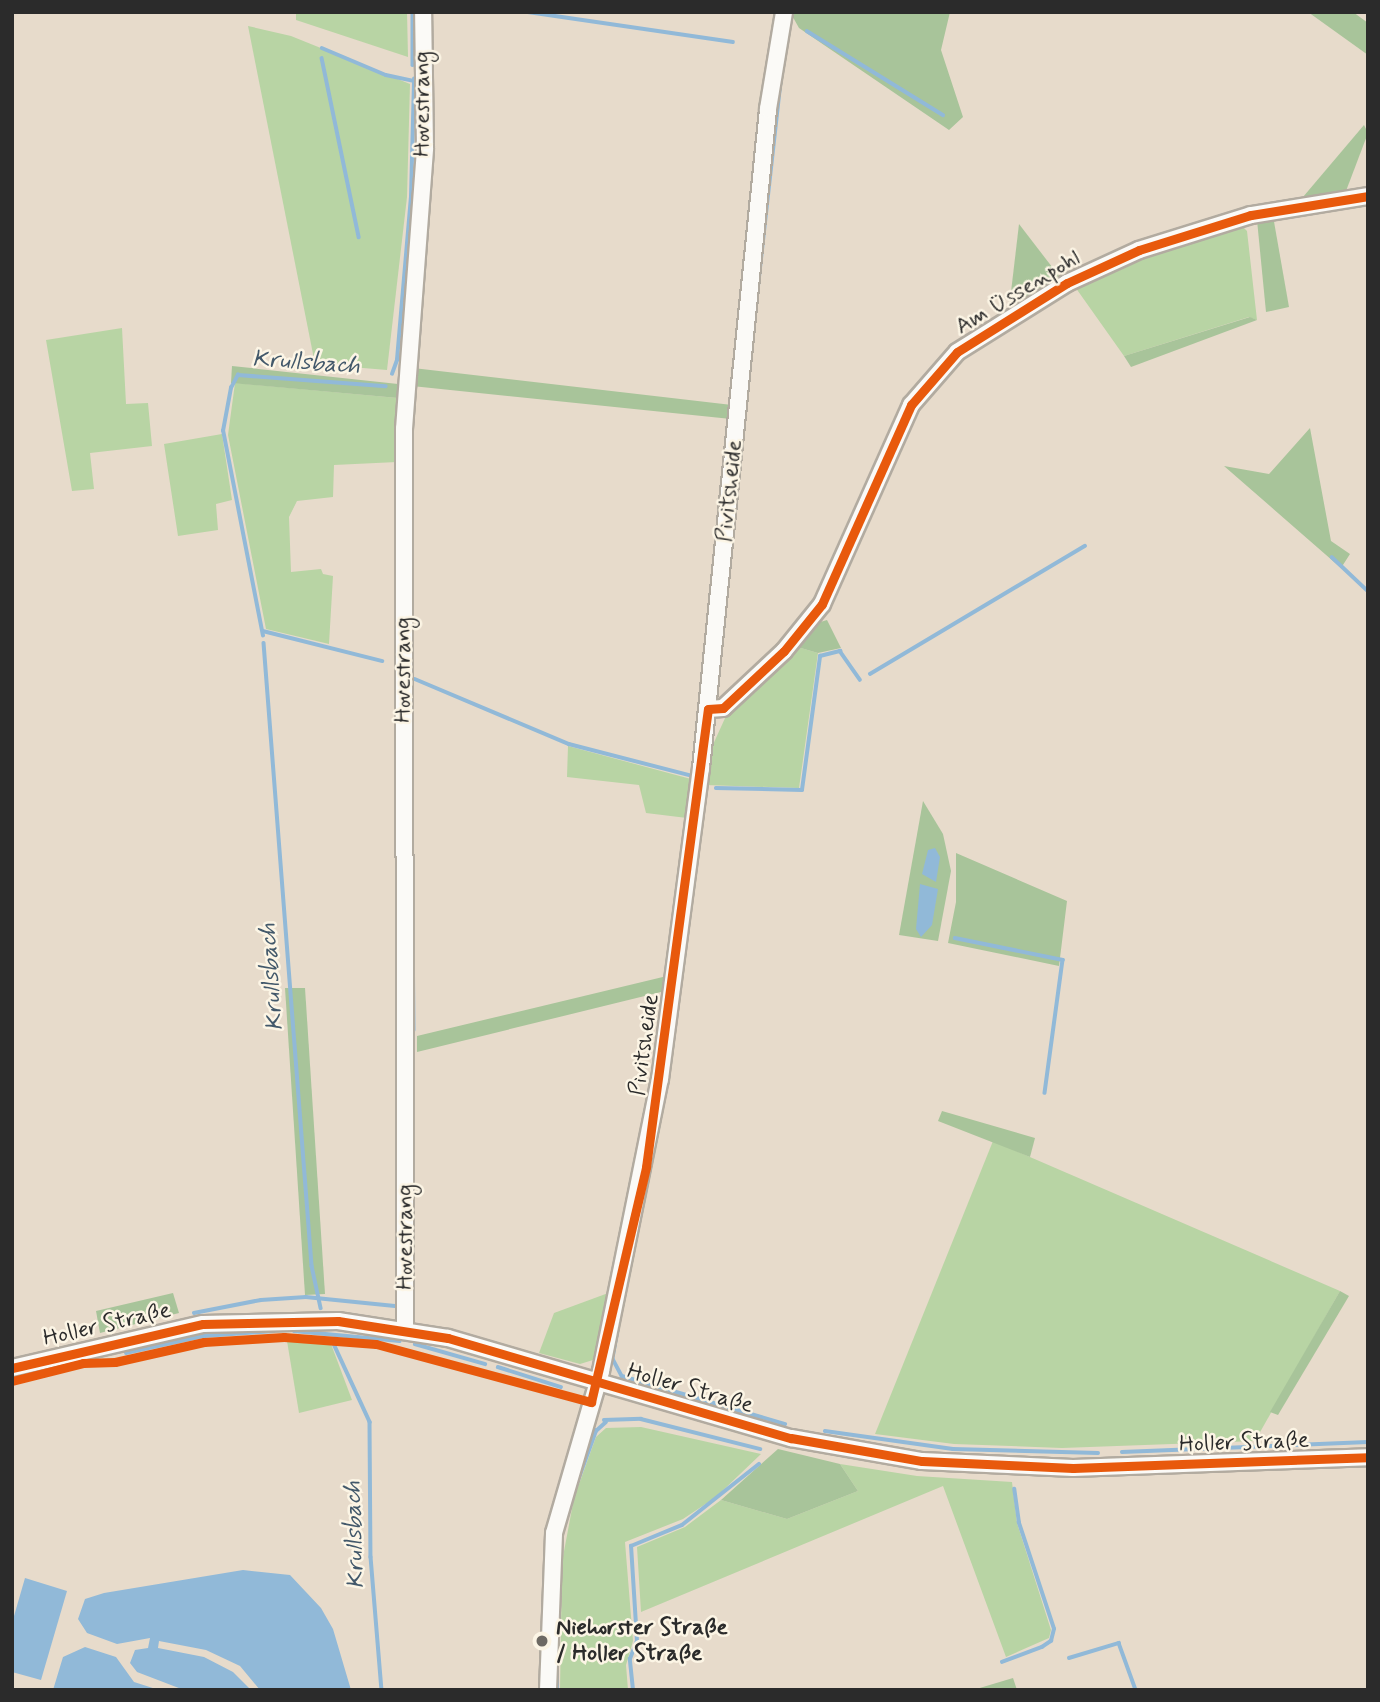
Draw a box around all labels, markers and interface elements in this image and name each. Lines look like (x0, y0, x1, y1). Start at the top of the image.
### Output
street label: Hovestrang (409, 51, 437, 157)
street label: Am Üssenpohl (951, 245, 1085, 341)
water label: Krullsbach (251, 345, 361, 381)
street label: Pivitsheide (711, 439, 749, 543)
street label: Hovestrang (390, 617, 418, 723)
water label: Krullsbach (254, 922, 290, 1032)
street label: Pivitsheide (624, 992, 666, 1098)
street label: Hovestrang (392, 1184, 420, 1290)
street label: Holler Straße (41, 1297, 173, 1353)
street label: Holler Straße (624, 1358, 756, 1420)
street label: Holler Straße (1179, 1427, 1309, 1459)
water label: Krullsbach (339, 1481, 371, 1589)
place label: Niehorster Straße / Holler Straße (556, 1614, 728, 1668)
marker: Niehorster Straße / Holler Straße (534, 1633, 550, 1649)

